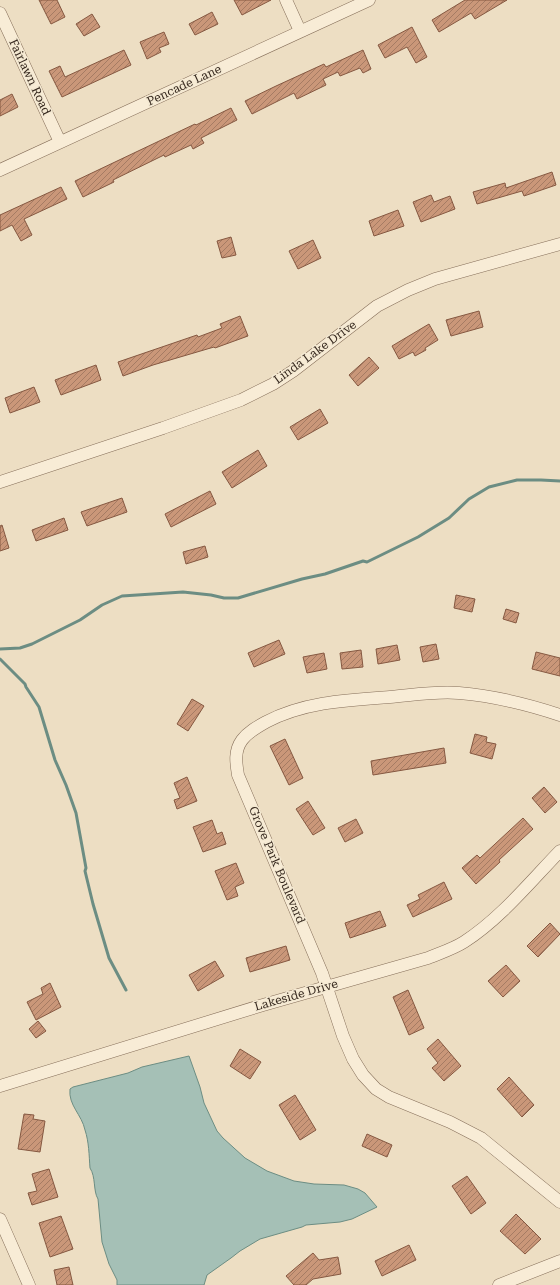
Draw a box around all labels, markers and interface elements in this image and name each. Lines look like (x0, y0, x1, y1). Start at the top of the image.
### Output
street label: Fairlawn Road (6, 37, 54, 117)
street label: Pencade Lane (145, 61, 224, 108)
street label: Linda Lake Drive (271, 317, 359, 387)
street label: Grove Park Boulevard (246, 804, 308, 926)
street label: Lakeside Drive (253, 976, 340, 1014)

